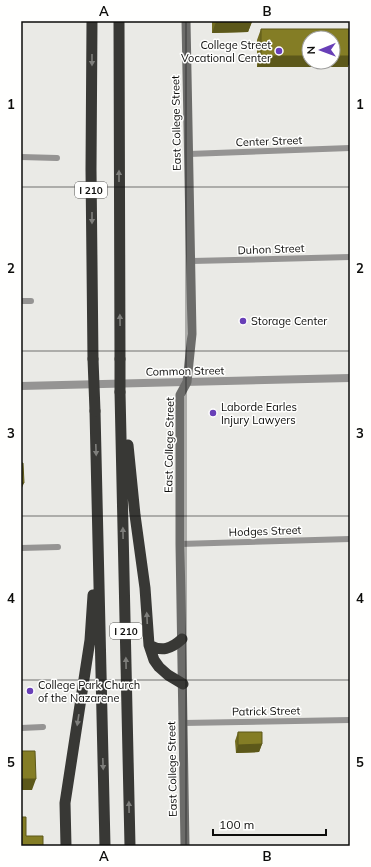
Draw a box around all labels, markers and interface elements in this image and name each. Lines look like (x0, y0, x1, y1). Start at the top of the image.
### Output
text: A (99, 3, 109, 19)
text: B (263, 3, 272, 19)
north arrow (301, 30, 341, 70)
place label: College Street Vocational Center (181, 38, 271, 65)
marker: College Street Vocational Center (274, 46, 284, 56)
text: N (304, 46, 318, 54)
one-way arrow (89, 54, 95, 67)
street label: East College Street (168, 75, 184, 171)
text: 1 (7, 96, 15, 112)
text: 1 (356, 96, 364, 112)
street label: Center Street (235, 133, 303, 149)
one-way arrow (116, 169, 122, 182)
road number: I 210 (75, 182, 107, 198)
one-way arrow (89, 212, 95, 225)
street label: Duhon Street (237, 241, 305, 257)
text: 2 (7, 260, 15, 276)
text: 2 (356, 260, 364, 276)
one-way arrow (117, 313, 123, 326)
place label: Storage Center (251, 314, 327, 328)
marker: Storage Center (238, 316, 248, 326)
street label: Common Street (146, 363, 225, 379)
street label: East College Street (161, 397, 177, 493)
place label: Laborde Earles Injury Lawyers (221, 400, 297, 427)
marker: Laborde Earles Injury Lawyers (208, 408, 218, 418)
text: 3 (7, 425, 15, 441)
text: 3 (356, 425, 364, 441)
one-way arrow (93, 444, 99, 457)
street label: Hodges Street (228, 523, 302, 539)
one-way arrow (120, 527, 127, 539)
text: 4 (7, 590, 15, 606)
text: 4 (356, 590, 364, 606)
one-way arrow (143, 612, 150, 624)
road number: I 210 (110, 623, 142, 639)
one-way arrow (123, 656, 129, 669)
place label: College Park Church of the Nazarene (38, 678, 140, 705)
marker: College Park Church of the Nazarene (25, 686, 35, 696)
street label: Patrick Street (232, 703, 300, 719)
one-way arrow (75, 714, 81, 727)
street label: East College Street (164, 721, 180, 817)
text: 5 (7, 754, 15, 770)
text: 5 (356, 754, 364, 770)
one-way arrow (100, 758, 106, 771)
one-way arrow (126, 800, 132, 813)
scale bar (213, 811, 326, 837)
text: 100 m (219, 817, 254, 832)
text: A (99, 848, 109, 864)
text: B (263, 848, 272, 864)

